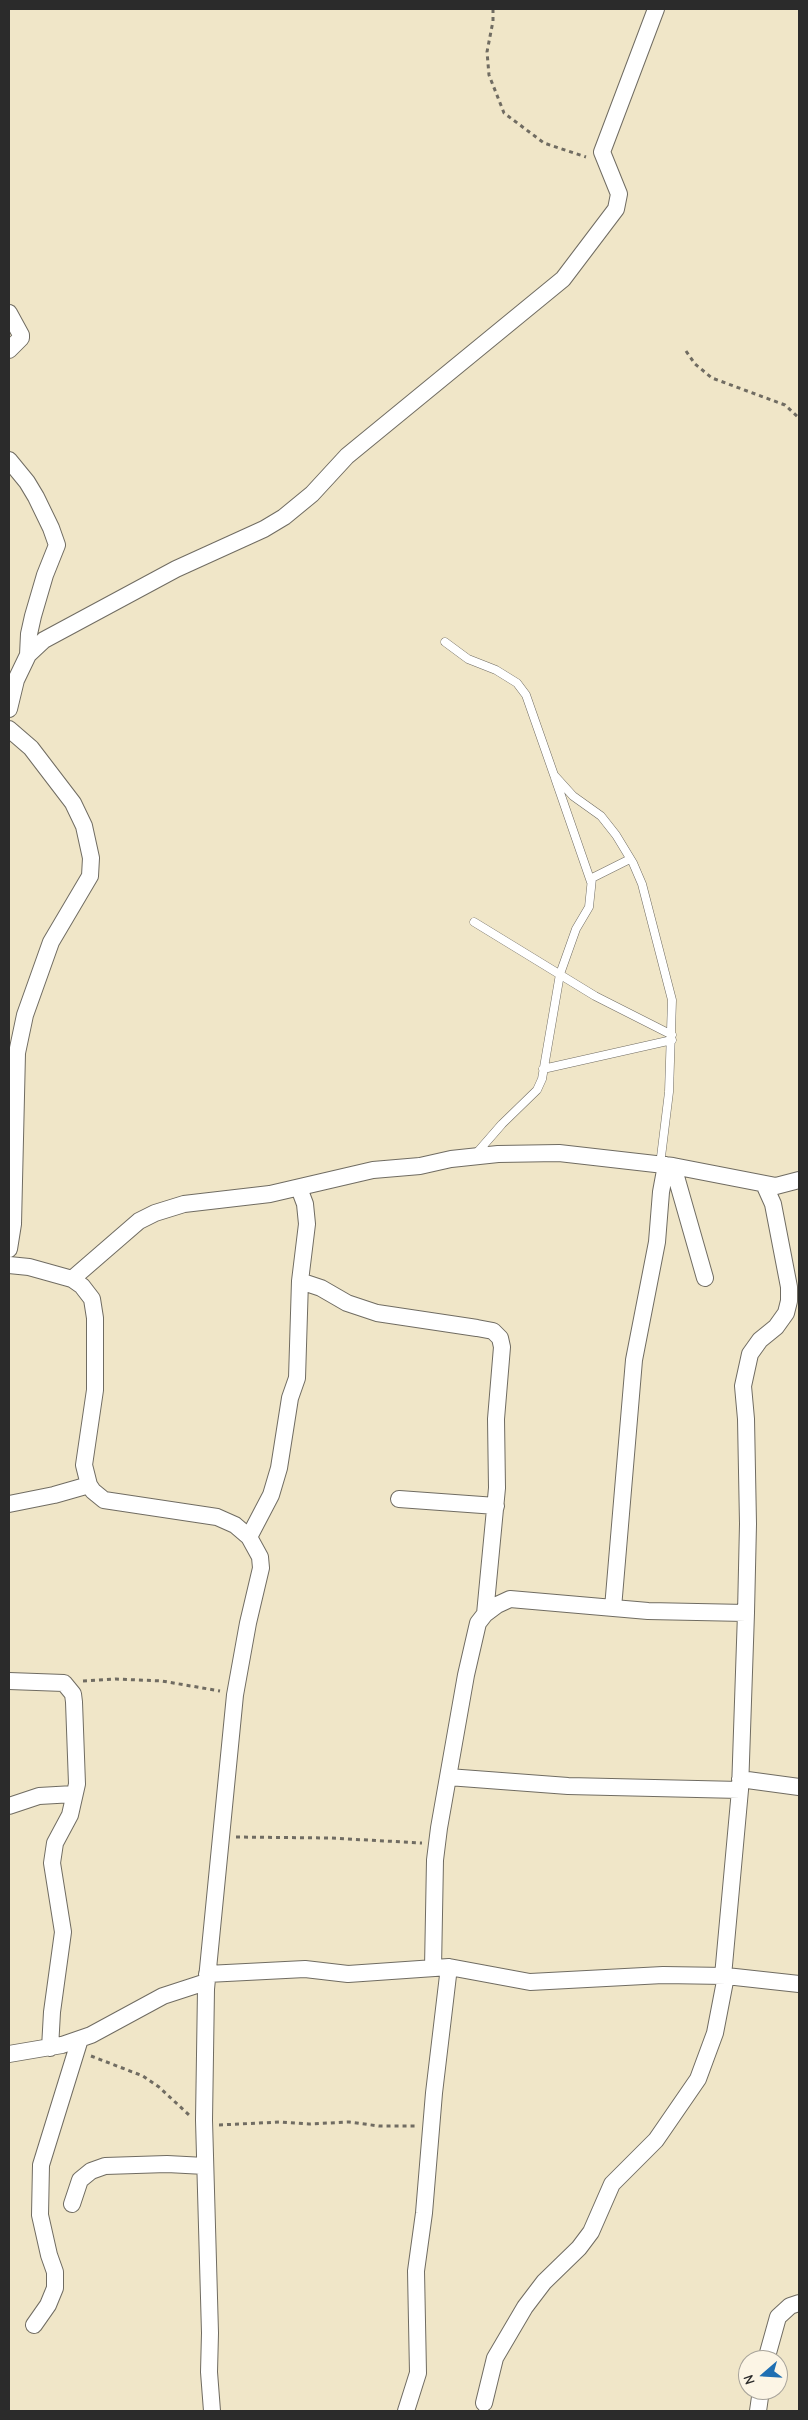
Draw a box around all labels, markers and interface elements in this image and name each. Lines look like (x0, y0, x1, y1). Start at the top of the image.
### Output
north arrow (738, 2350, 788, 2400)
text: N (740, 2373, 759, 2387)

